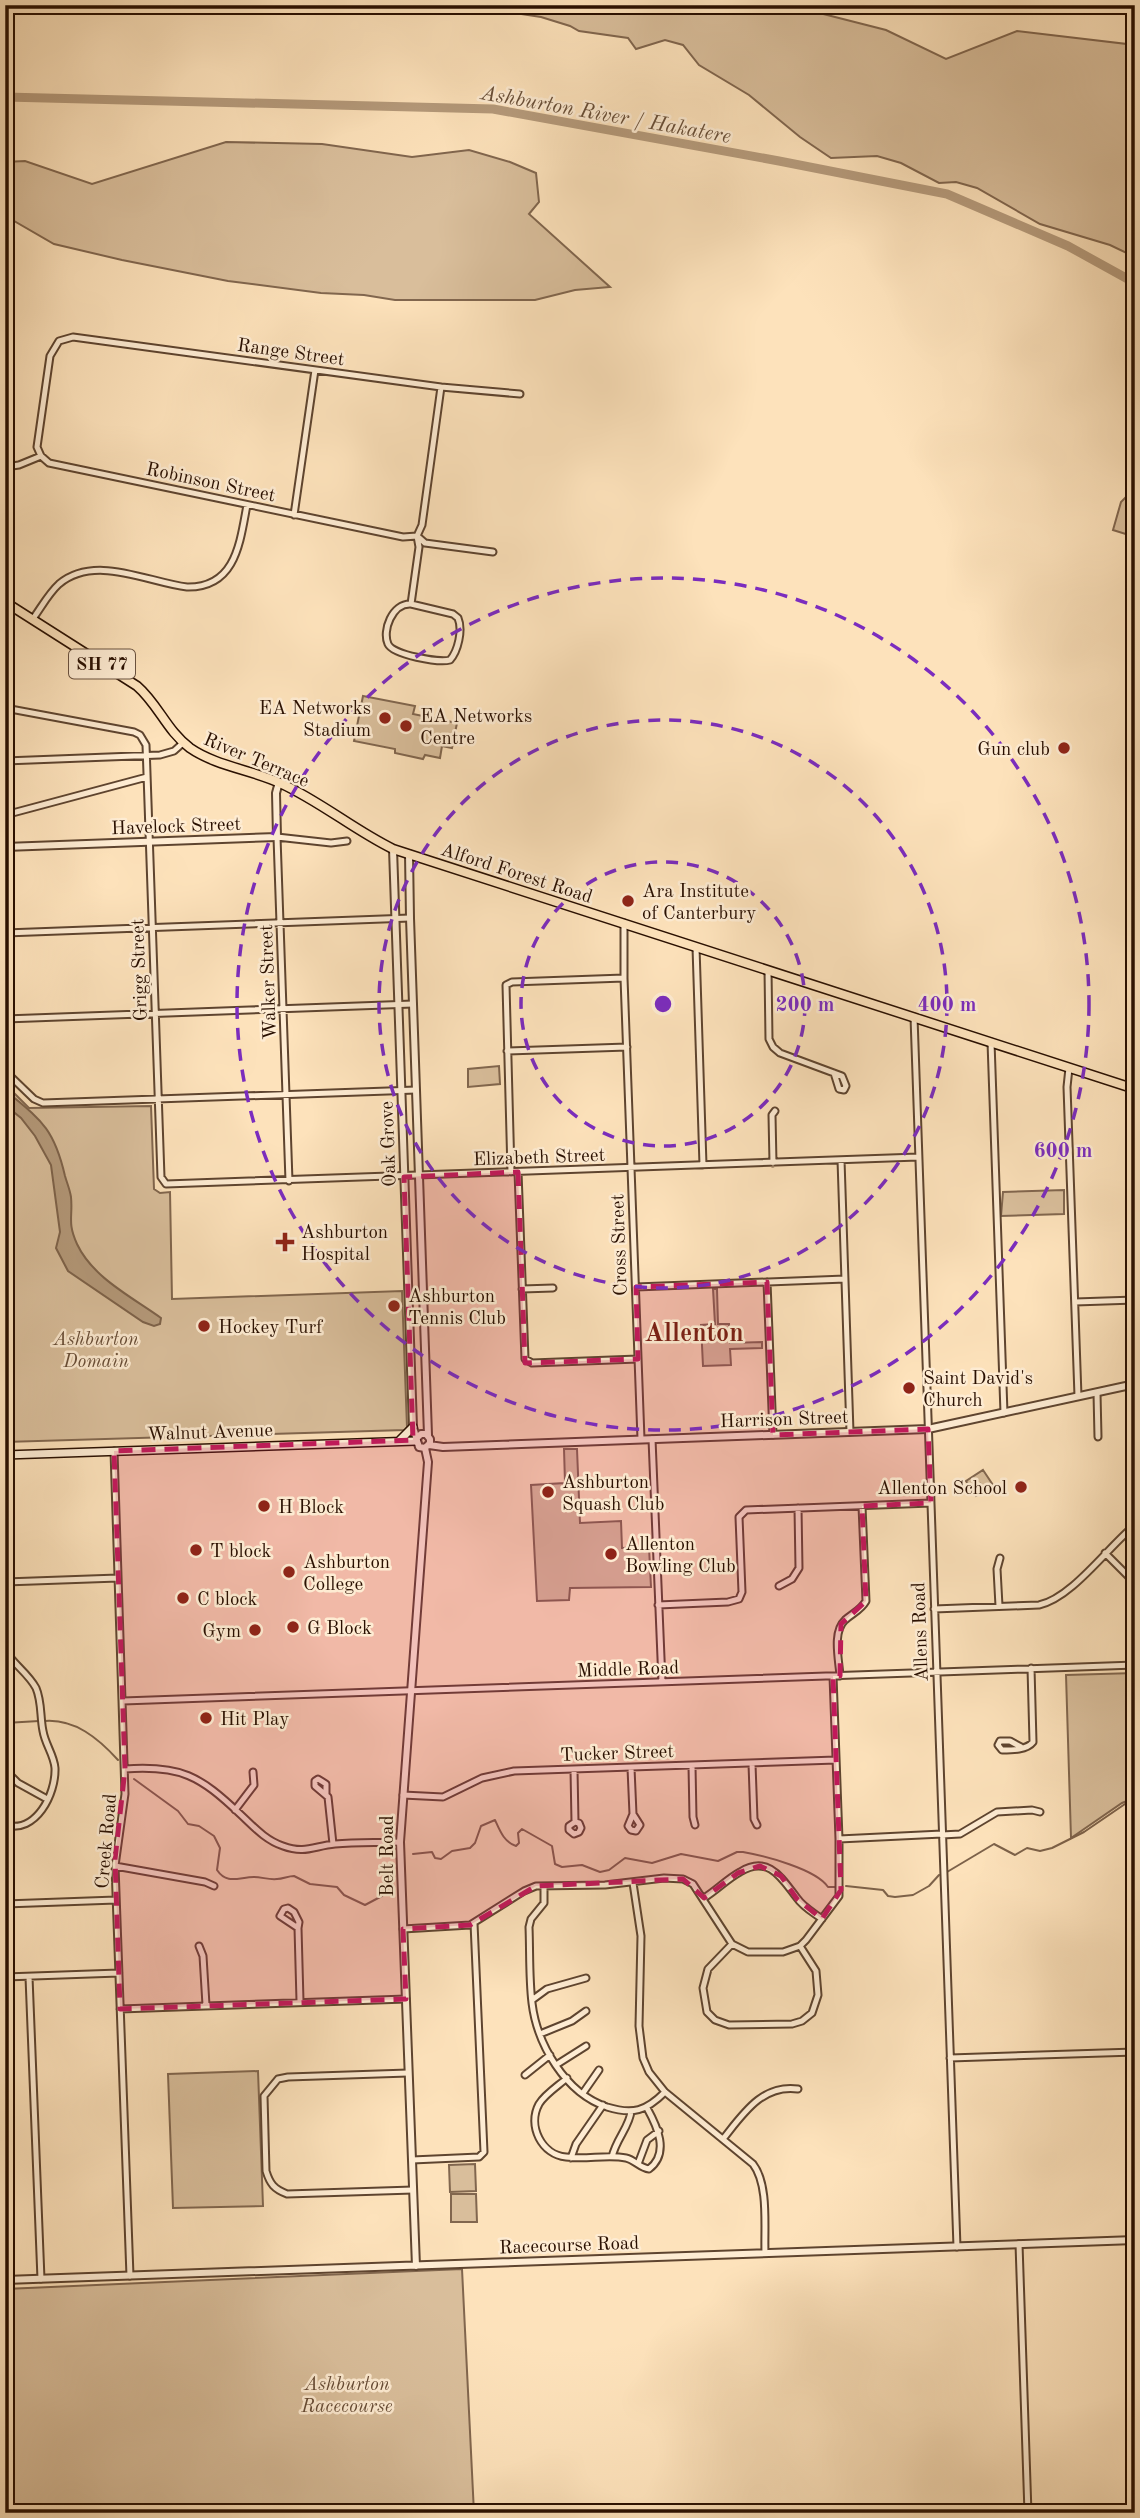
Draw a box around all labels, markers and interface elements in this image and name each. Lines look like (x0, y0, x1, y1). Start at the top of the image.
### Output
water label: Ashburton River / Hakatere (478, 83, 732, 148)
street label: Range Street (236, 337, 345, 370)
street label: Robinson Street (144, 460, 277, 506)
road number: SH 77 (69, 650, 135, 678)
place label: EA Networks Stadium (259, 700, 371, 741)
place label: EA Networks Centre (420, 708, 532, 749)
marker: EA Networks Stadium (377, 710, 393, 726)
marker: EA Networks Centre (398, 718, 414, 734)
street label: River Terrace (200, 731, 312, 792)
marker: Gun club (1056, 740, 1072, 756)
place label: Gun club (977, 741, 1050, 760)
street label: Havelock Street (111, 816, 241, 839)
street label: Alford Forest Road (438, 841, 595, 908)
place label: Ara Institute of Canterbury (642, 883, 756, 924)
marker: Ara Institute of Canterbury (620, 893, 636, 909)
street label: Grigg Street (129, 918, 152, 1022)
street label: Walker Street (258, 924, 281, 1040)
centre of rings (651, 992, 675, 1016)
text: 200 m (775, 995, 835, 1016)
text: 400 m (917, 995, 977, 1016)
street label: Oak Grove (379, 1101, 400, 1187)
text: 600 m (1033, 1141, 1093, 1162)
street label: Elizabeth Street (473, 1147, 606, 1170)
street label: Cross Street (609, 1194, 632, 1296)
place label: Ashburton Hospital (301, 1224, 388, 1265)
marker: Ashburton Hospital (275, 1232, 295, 1252)
place label: Ashburton Tennis Club (408, 1288, 506, 1329)
marker: Ashburton Tennis Club (386, 1298, 402, 1314)
marker: Hockey Turf (196, 1318, 212, 1334)
place label: Hockey Turf (218, 1319, 323, 1338)
district label: Allenton (644, 1321, 744, 1347)
park label: Ashburton Domain (52, 1331, 139, 1372)
place label: Saint David's Church (923, 1370, 1033, 1411)
marker: Saint David's Church (901, 1380, 917, 1396)
street label: Harrison Street (719, 1409, 849, 1432)
street label: Walnut Avenue (147, 1422, 273, 1445)
place label: Ashburton Squash Club (562, 1474, 665, 1515)
marker: Allenton School (1013, 1479, 1029, 1495)
place label: Allenton School (877, 1480, 1007, 1499)
marker: Ashburton Squash Club (540, 1484, 556, 1500)
marker: H Block (256, 1498, 272, 1514)
place label: H Block (278, 1499, 344, 1518)
place label: Allenton Bowling Club (625, 1536, 736, 1577)
marker: T block (188, 1542, 204, 1558)
place label: T block (210, 1543, 271, 1562)
marker: Allenton Bowling Club (603, 1546, 619, 1562)
place label: Ashburton College (303, 1554, 390, 1595)
marker: Ashburton College (281, 1564, 297, 1580)
street label: Allens Road (910, 1582, 933, 1682)
marker: C block (175, 1590, 191, 1606)
place label: C block (197, 1591, 258, 1610)
marker: G Block (285, 1619, 301, 1635)
place label: G Block (307, 1620, 372, 1639)
marker: Gym (247, 1622, 263, 1638)
place label: Gym (202, 1623, 241, 1642)
street label: Middle Road (577, 1659, 680, 1682)
marker: Hit Play (198, 1710, 214, 1726)
place label: Hit Play (220, 1711, 289, 1730)
street label: Tucker Street (560, 1743, 674, 1766)
street label: Creek Road (94, 1793, 121, 1890)
street label: Belt Road (379, 1815, 398, 1897)
street label: Racecourse Road (499, 2235, 640, 2258)
park label: Ashburton Racecourse (300, 2376, 393, 2417)

